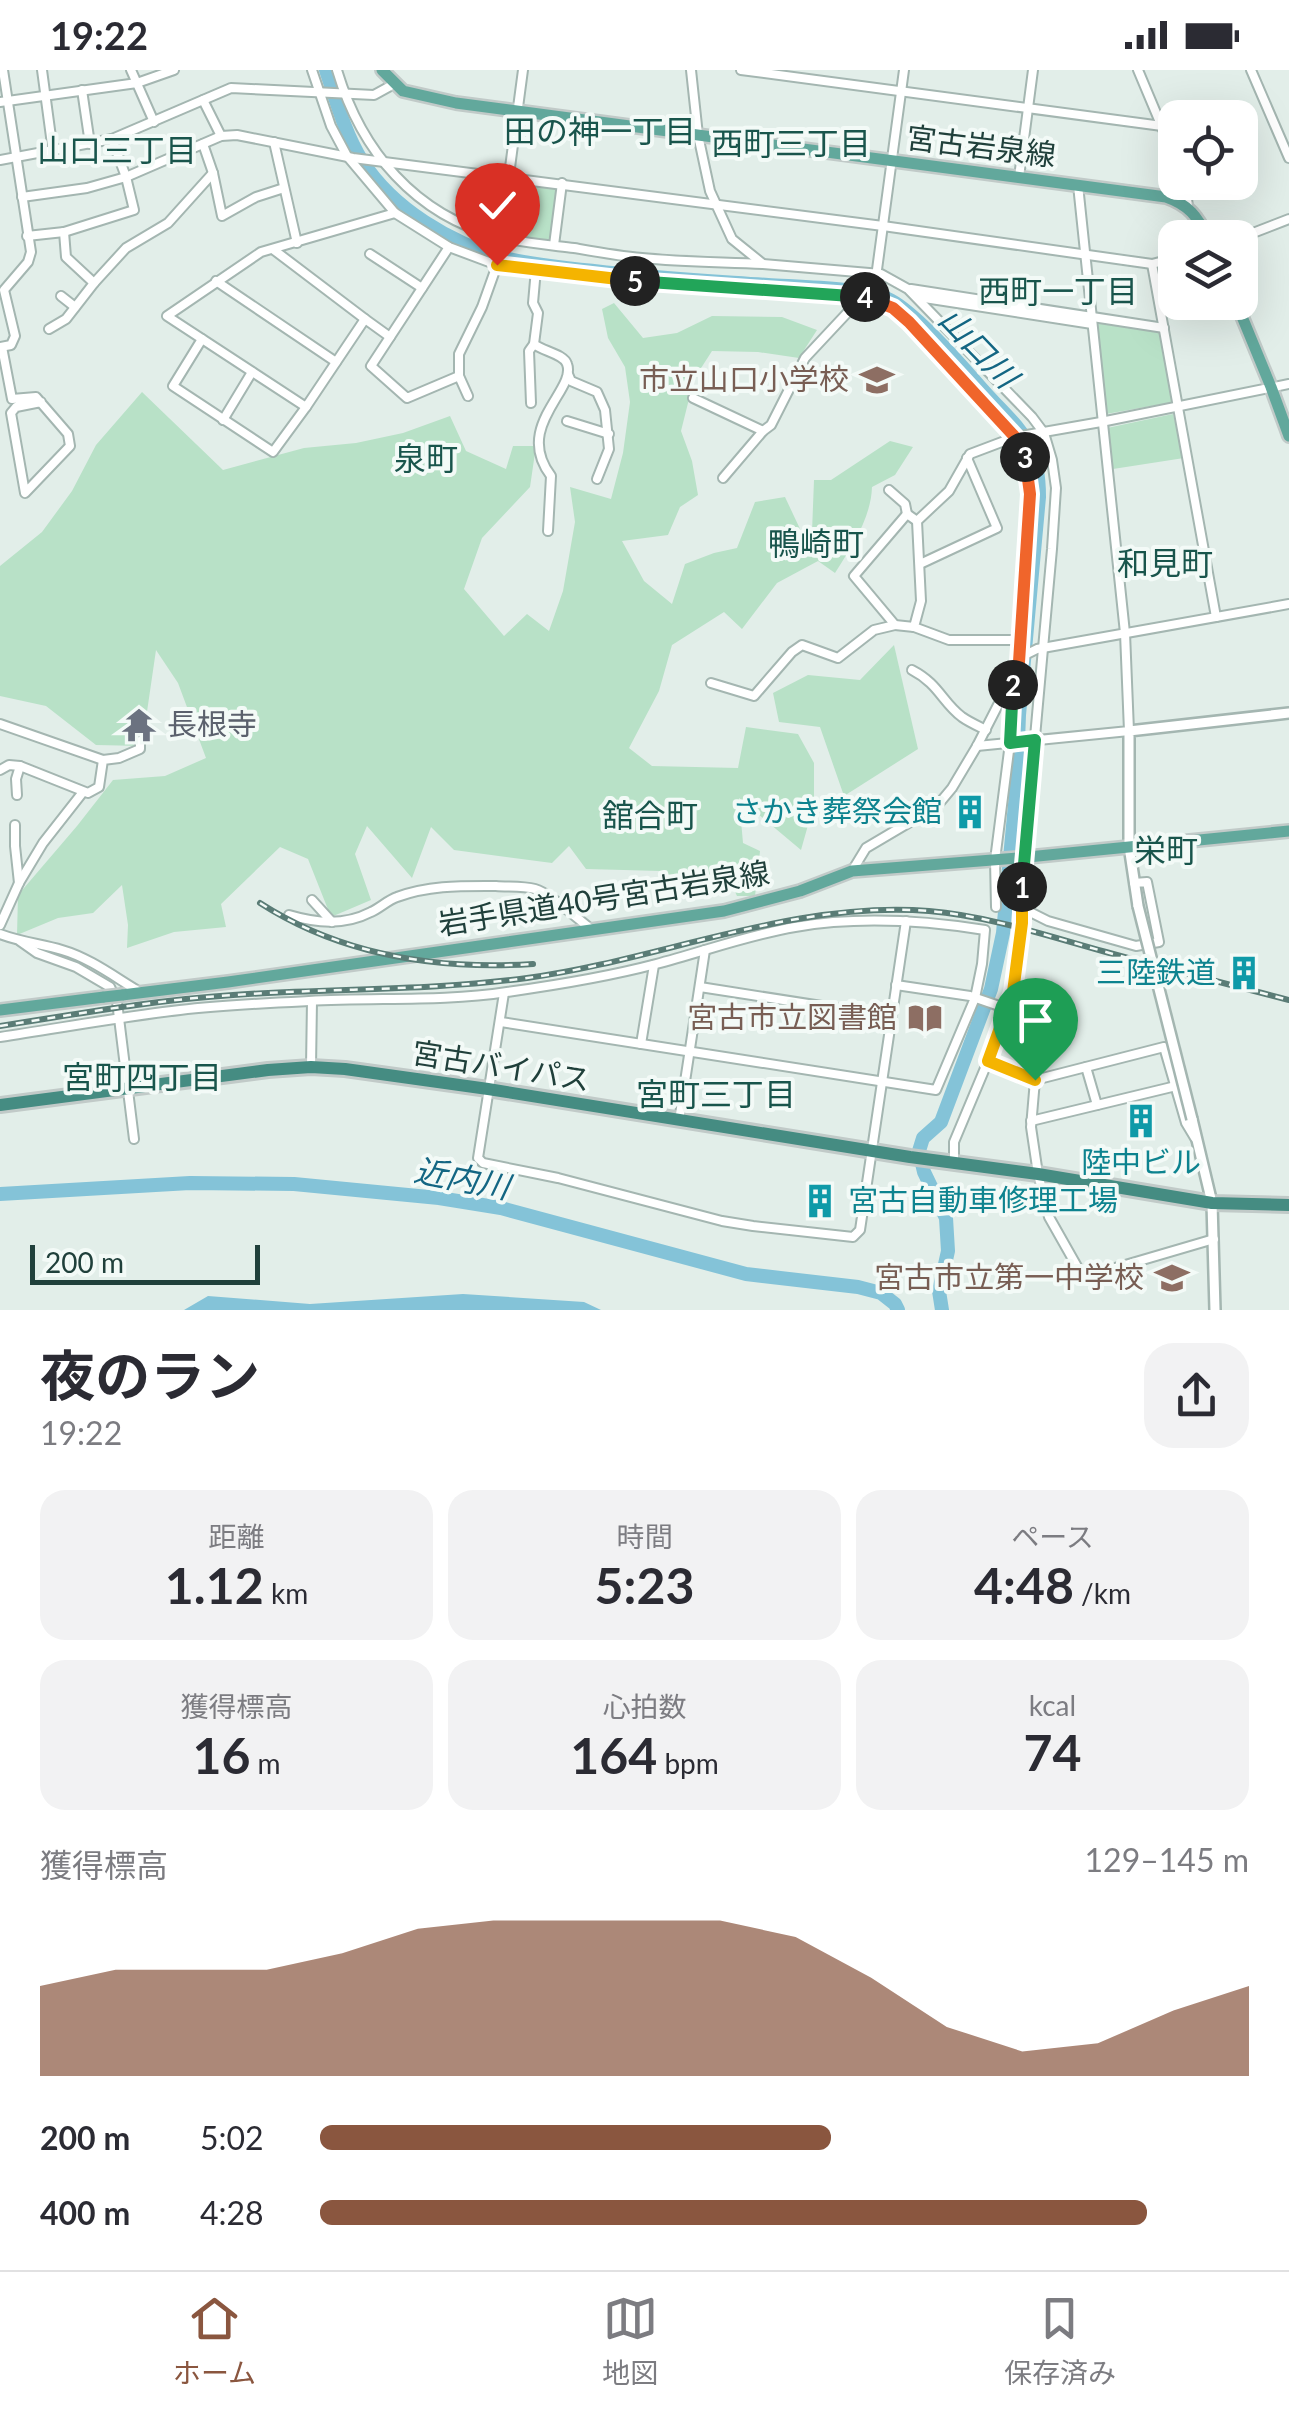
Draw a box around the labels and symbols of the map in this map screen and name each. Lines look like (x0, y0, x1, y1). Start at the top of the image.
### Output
district label: 田の神一丁目 (504, 111, 696, 150)
street label: 宮古岩泉線 (905, 118, 1058, 172)
district label: 西町三丁目 (711, 123, 871, 162)
district label: 山口三丁目 (37, 130, 197, 169)
pin (455, 163, 540, 266)
pin: 5 (610, 256, 660, 306)
district label: 西町一丁目 (978, 271, 1138, 310)
pin: 4 (840, 272, 890, 322)
water label: 山口川 (932, 299, 1029, 397)
place label: 市立山口小学校 (639, 360, 849, 396)
school or university icon: 市立山口小学校 (858, 361, 896, 399)
pin: 3 (1000, 432, 1050, 482)
district label: 泉町 (394, 438, 458, 477)
district label: 鴨崎町 (768, 523, 864, 562)
district label: 和見町 (1117, 543, 1213, 582)
pin: 2 (988, 660, 1038, 710)
place label: 長根寺 (167, 705, 257, 741)
temple icon: 長根寺 (120, 706, 158, 744)
place label: さかき葬祭会館 (732, 792, 942, 828)
building icon: さかき葬祭会館 (951, 793, 989, 831)
district label: 舘合町 (602, 795, 698, 834)
district label: 栄町 (1134, 830, 1198, 869)
street label: 岩手県道40号宮古岩泉線 (436, 853, 772, 941)
pin: 1 (997, 862, 1047, 912)
place label: 三陸鉄道 (1096, 953, 1216, 989)
building icon: 三陸鉄道 (1225, 954, 1263, 992)
pin (993, 978, 1078, 1081)
place label: 宮古市立図書館 (687, 998, 897, 1034)
library icon: 宮古市立図書館 (906, 999, 944, 1037)
street label: 宮古バイパス (410, 1033, 593, 1097)
district label: 宮町四丁目 (62, 1057, 222, 1096)
district label: 宮町三丁目 (636, 1074, 796, 1113)
building icon: 陸中ビル (1122, 1102, 1160, 1140)
place label: 陸中ビル (1081, 1143, 1201, 1179)
water label: 近内川 (411, 1149, 516, 1206)
place label: 宮古自動車修理工場 (848, 1181, 1118, 1217)
building icon: 宮古自動車修理工場 (801, 1182, 839, 1220)
scale bar (30, 1240, 260, 1284)
place label: 宮古市立第一中学校 (874, 1258, 1144, 1294)
school or university icon: 宮古市立第一中学校 (1153, 1259, 1191, 1297)

